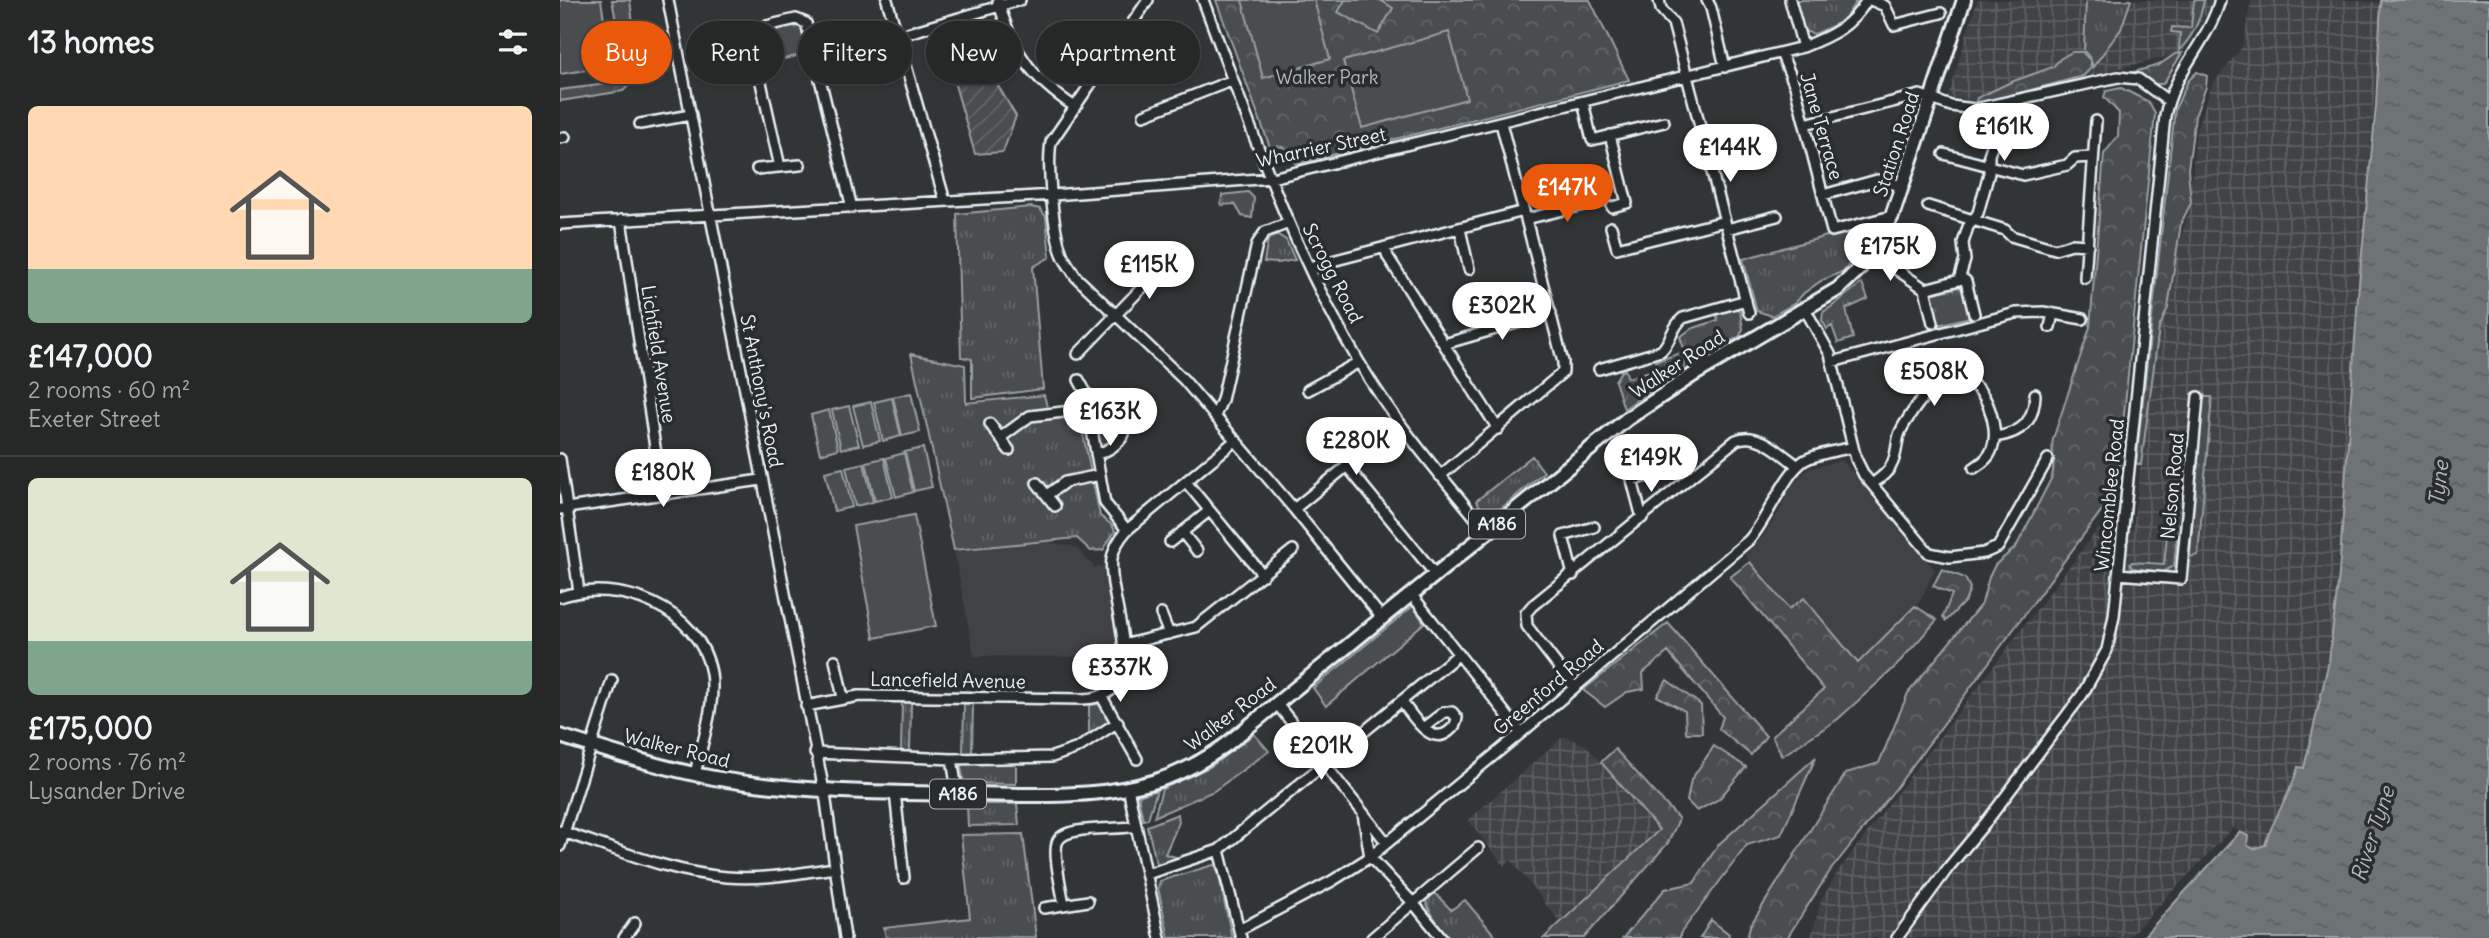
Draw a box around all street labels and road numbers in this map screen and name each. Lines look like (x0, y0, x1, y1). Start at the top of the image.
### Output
street label: Jane Terrace (1795, 69, 1849, 183)
street label: Station Road (1868, 88, 1924, 200)
street label: Wharrier Street (1254, 122, 1388, 172)
street label: Scrogg Road (1298, 219, 1368, 327)
street label: Lichfield Avenue (636, 283, 682, 425)
street label: St Anthony's Road (735, 312, 789, 470)
street label: Walker Road (1625, 324, 1729, 404)
street label: Wincomblee Road (2089, 417, 2129, 573)
street label: Nelson Road (2155, 432, 2189, 540)
road number: A186 (1469, 510, 1525, 538)
street label: Greenford Road (1488, 634, 1608, 740)
street label: Lancefield Avenue (870, 667, 1026, 693)
street label: Walker Road (1180, 672, 1280, 756)
street label: Walker Road (622, 723, 732, 773)
road number: A186 (930, 780, 986, 808)

